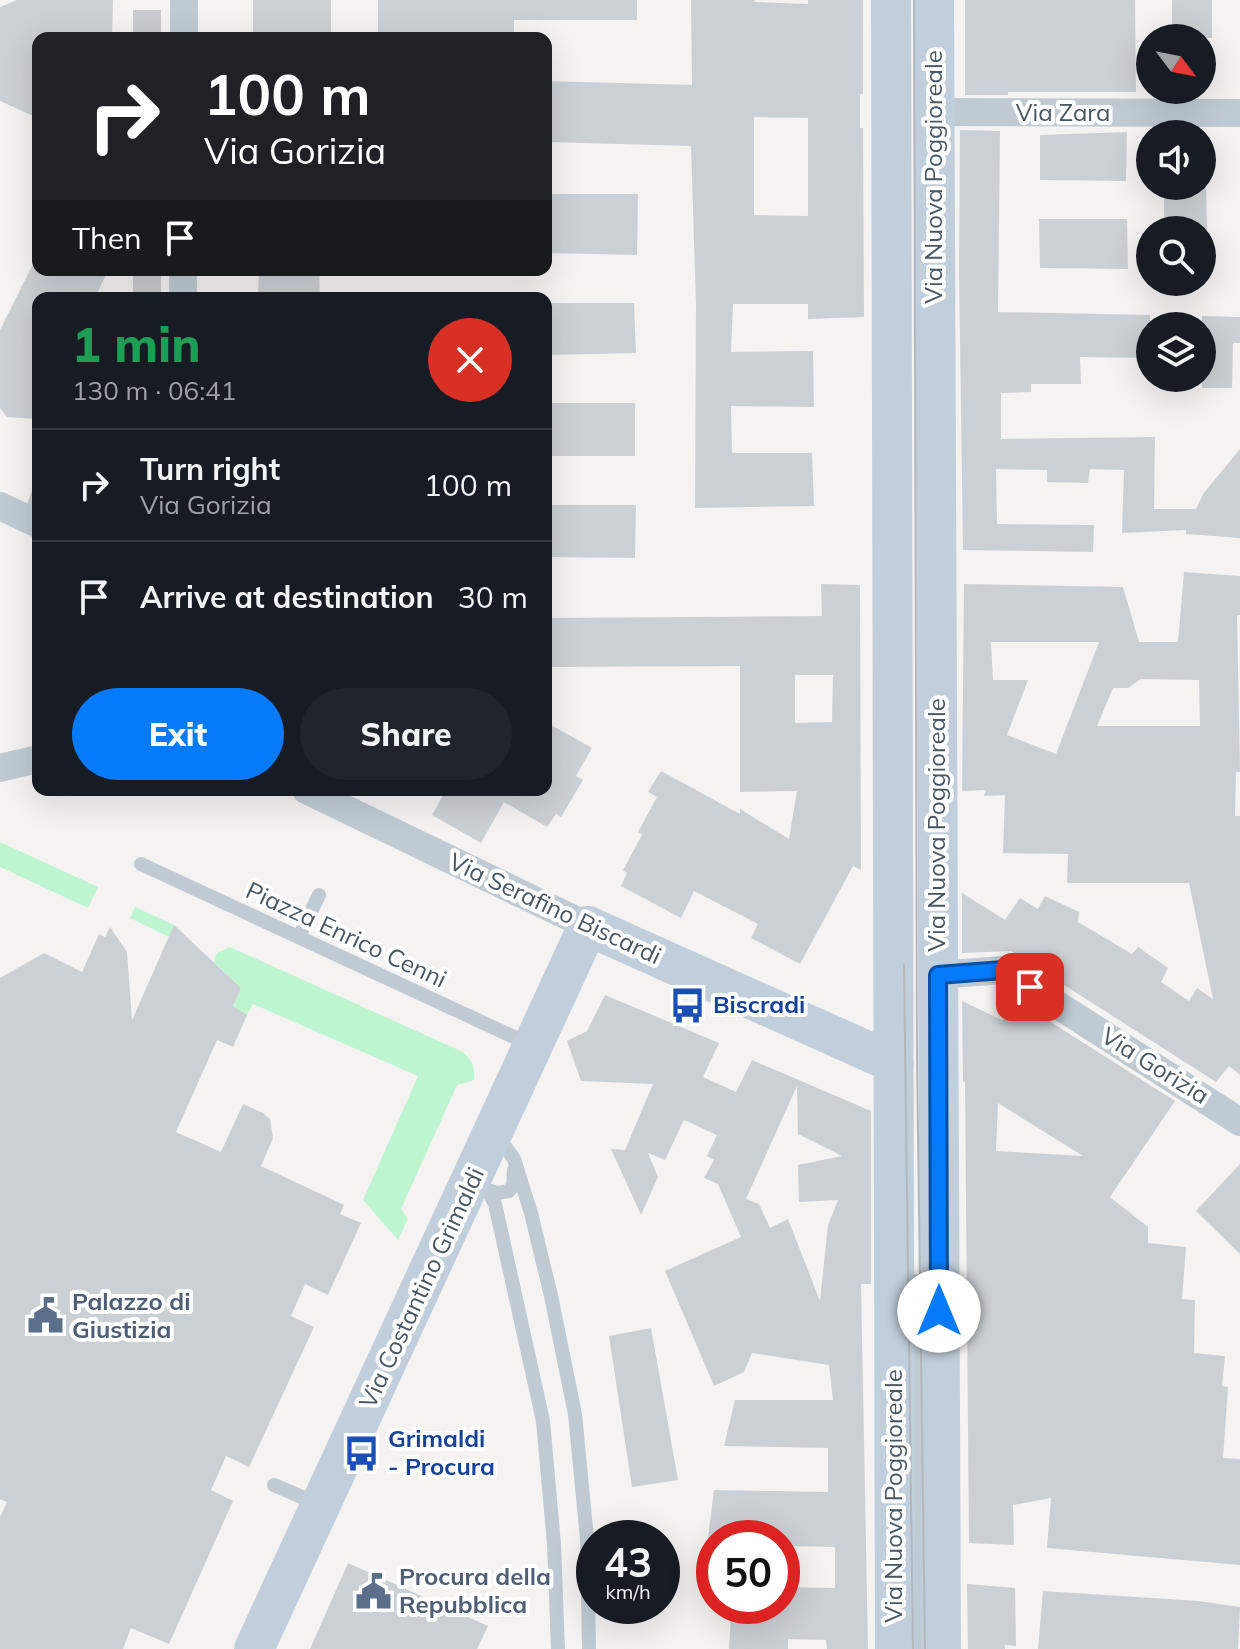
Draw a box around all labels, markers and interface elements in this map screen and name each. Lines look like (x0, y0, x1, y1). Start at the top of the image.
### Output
north arrow (1136, 24, 1216, 104)
map controls (1136, 24, 1216, 392)
street label: Via Nuova Poggioreale (918, 50, 948, 304)
text: 100 m (204, 59, 371, 129)
icon: right (72, 64, 176, 168)
street label: Via Zara (1016, 97, 1110, 127)
button: sound (1136, 120, 1216, 200)
text: Via Gorizia (204, 128, 386, 173)
icon: arrive (158, 216, 202, 260)
button: search (1136, 216, 1216, 296)
text: Then (72, 219, 142, 257)
button: layers (1136, 312, 1216, 392)
text: 1 min (72, 314, 201, 374)
button: close (428, 318, 512, 402)
text: 130 m · 06:41 (72, 374, 236, 407)
text: Turn right (140, 450, 280, 488)
icon: right (72, 463, 116, 507)
text: 100 m (424, 466, 512, 504)
text: Via Gorizia (140, 488, 271, 521)
icon: arrive (72, 575, 116, 619)
text: Arrive at destination (140, 578, 434, 616)
text: 30 m (458, 578, 528, 616)
button: Exit (72, 688, 284, 780)
button: Share (300, 688, 512, 780)
street label: Via Nuova Poggioreale (921, 698, 951, 952)
street label: Via Serafino Biscardi (445, 846, 666, 970)
street label: Piazza Enrico Cenni (241, 874, 451, 994)
pin (996, 953, 1064, 1021)
icon: arrive (1008, 965, 1052, 1009)
bus stop icon: Biscradi (668, 986, 706, 1024)
place label: Biscradi (713, 989, 805, 1019)
street label: Via Gorizia (1096, 1020, 1215, 1110)
street label: Via Costantino Grimaldi (352, 1162, 490, 1413)
position arrow (897, 1269, 981, 1353)
place label: Palazzo di Giustizia (72, 1286, 190, 1344)
public building icon: Palazzo di Giustizia (27, 1297, 65, 1335)
street label: Via Nuova Poggioreale (878, 1369, 908, 1623)
place label: Grimaldi - Procura (388, 1423, 495, 1481)
bus stop icon: Grimaldi - Procura (343, 1434, 381, 1472)
speed limit sign: 50 (696, 1520, 800, 1624)
text: 43 (604, 1537, 652, 1587)
place label: Procura della Repubblica (399, 1561, 551, 1619)
public building icon: Procura della Repubblica (354, 1572, 392, 1610)
text: km/h (605, 1579, 651, 1604)

